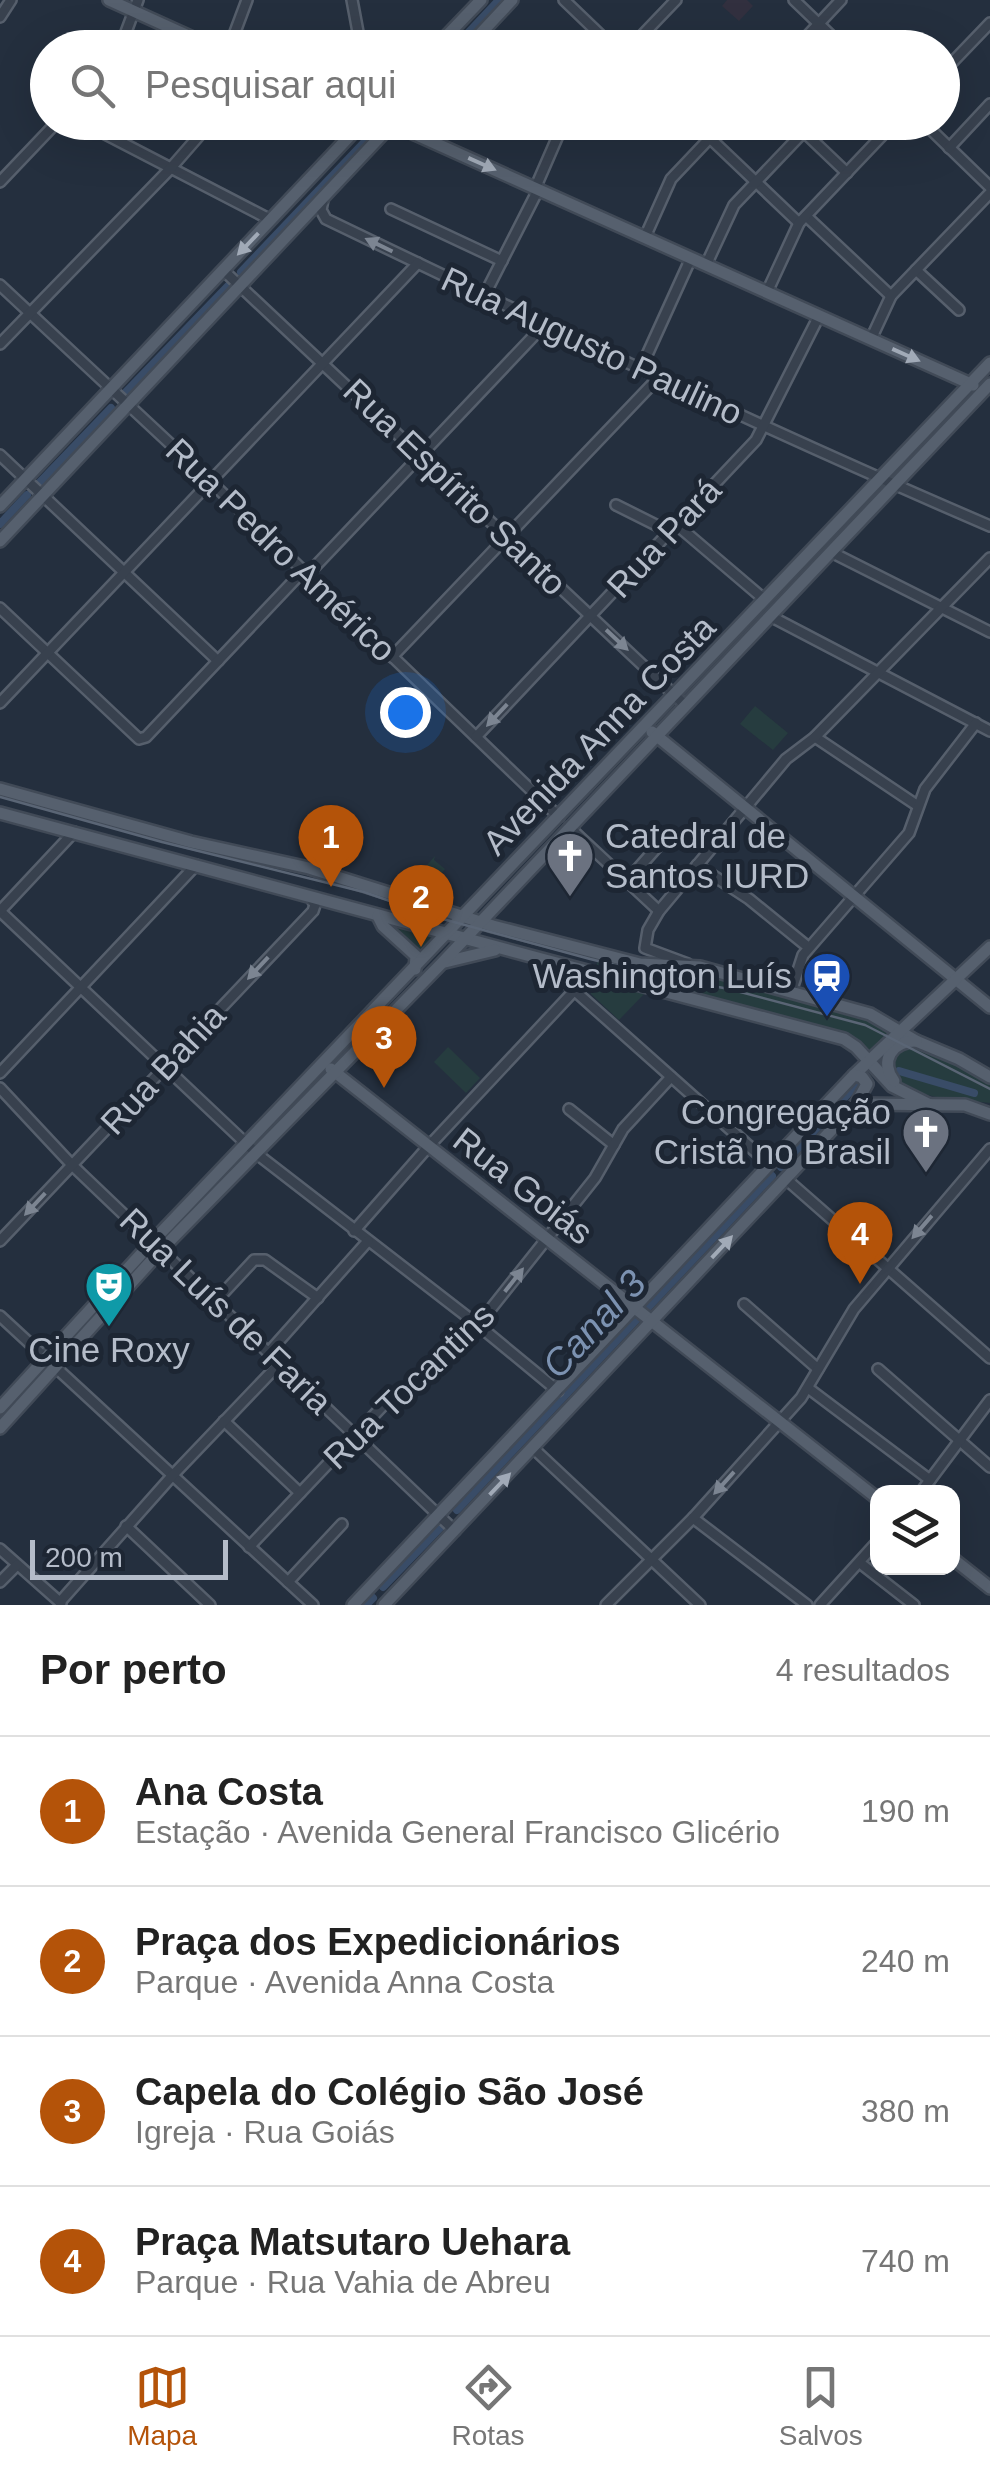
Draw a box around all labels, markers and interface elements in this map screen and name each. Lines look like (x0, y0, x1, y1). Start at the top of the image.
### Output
search box (30, 30, 960, 140)
icon: search (65, 58, 120, 113)
text: Pesquisar aqui (145, 64, 396, 106)
one-way arrow (467, 156, 497, 172)
one-way arrow (237, 232, 260, 256)
one-way arrow (364, 236, 393, 253)
street label: Rua Augusto Paulino (436, 259, 749, 432)
one-way arrow (892, 346, 921, 363)
street label: Rua Espírito Santo (336, 371, 575, 603)
street label: Rua Pedro Américo (159, 430, 404, 669)
street label: Rua Pará (599, 470, 729, 605)
street label: Avenida Anna Costa (475, 607, 723, 862)
one-way arrow (605, 628, 629, 651)
your location (380, 687, 431, 738)
one-way arrow (486, 703, 509, 727)
pin: 1 (298, 804, 364, 887)
place label: Catedral de Santos IURD (605, 816, 809, 895)
church icon: Catedral de Santos IURD (544, 830, 596, 898)
pin: 2 (388, 864, 454, 947)
station icon: Washington Luís (801, 950, 853, 1018)
one-way arrow (247, 956, 271, 980)
place label: Washington Luís (533, 956, 792, 995)
street label: Rua Bahia (93, 995, 233, 1142)
pin: 3 (352, 1006, 416, 1088)
place label: Congregação Cristã no Brasil (654, 1092, 891, 1171)
church icon: Congregação Cristã no Brasil (900, 1106, 952, 1174)
street label: Rua Goiás (446, 1119, 600, 1252)
one-way arrow (24, 1192, 47, 1216)
street label: Rua Luís de Faria (113, 1200, 340, 1422)
pin: 4 (828, 1202, 892, 1284)
one-way arrow (912, 1215, 934, 1240)
one-way arrow (711, 1235, 733, 1260)
theatre icon: Cine Roxy (83, 1260, 135, 1328)
water label: Canal 3 (534, 1262, 654, 1386)
one-way arrow (503, 1267, 523, 1293)
street label: Rua Tocantins (316, 1295, 502, 1476)
place label: Cine Roxy (28, 1330, 190, 1369)
one-way arrow (713, 1471, 736, 1495)
one-way arrow (488, 1473, 511, 1497)
map controls (870, 1485, 960, 1575)
button: layers (870, 1485, 960, 1575)
scale bar (30, 1535, 228, 1580)
text: 200 m (45, 1542, 123, 1573)
text: Por perto (40, 1646, 227, 1693)
text: 4 resultados (776, 1652, 950, 1688)
text: Ana Costa (135, 1771, 323, 1813)
text: 1 (64, 1793, 81, 1829)
text: 190 m (861, 1793, 950, 1829)
text: Estação · Avenida General Francisco Glicério (135, 1814, 780, 1850)
text: Praça dos Expedicionários (135, 1921, 621, 1963)
text: 2 (64, 1943, 81, 1979)
text: 240 m (861, 1943, 950, 1979)
text: Parque · Avenida Anna Costa (135, 1964, 554, 2000)
text: Capela do Colégio São José (135, 2071, 644, 2113)
text: 3 (64, 2093, 81, 2129)
text: 380 m (861, 2093, 950, 2129)
text: Igreja · Rua Goiás (135, 2114, 395, 2150)
text: Praça Matsutaro Uehara (135, 2221, 570, 2263)
text: 4 (64, 2243, 81, 2279)
text: 740 m (861, 2243, 950, 2279)
text: Parque · Rua Vahia de Abreu (135, 2264, 551, 2300)
tab: Mapa (127, 2360, 197, 2452)
tab: Rotas (451, 2360, 525, 2452)
tab: Salvos (779, 2360, 863, 2452)

